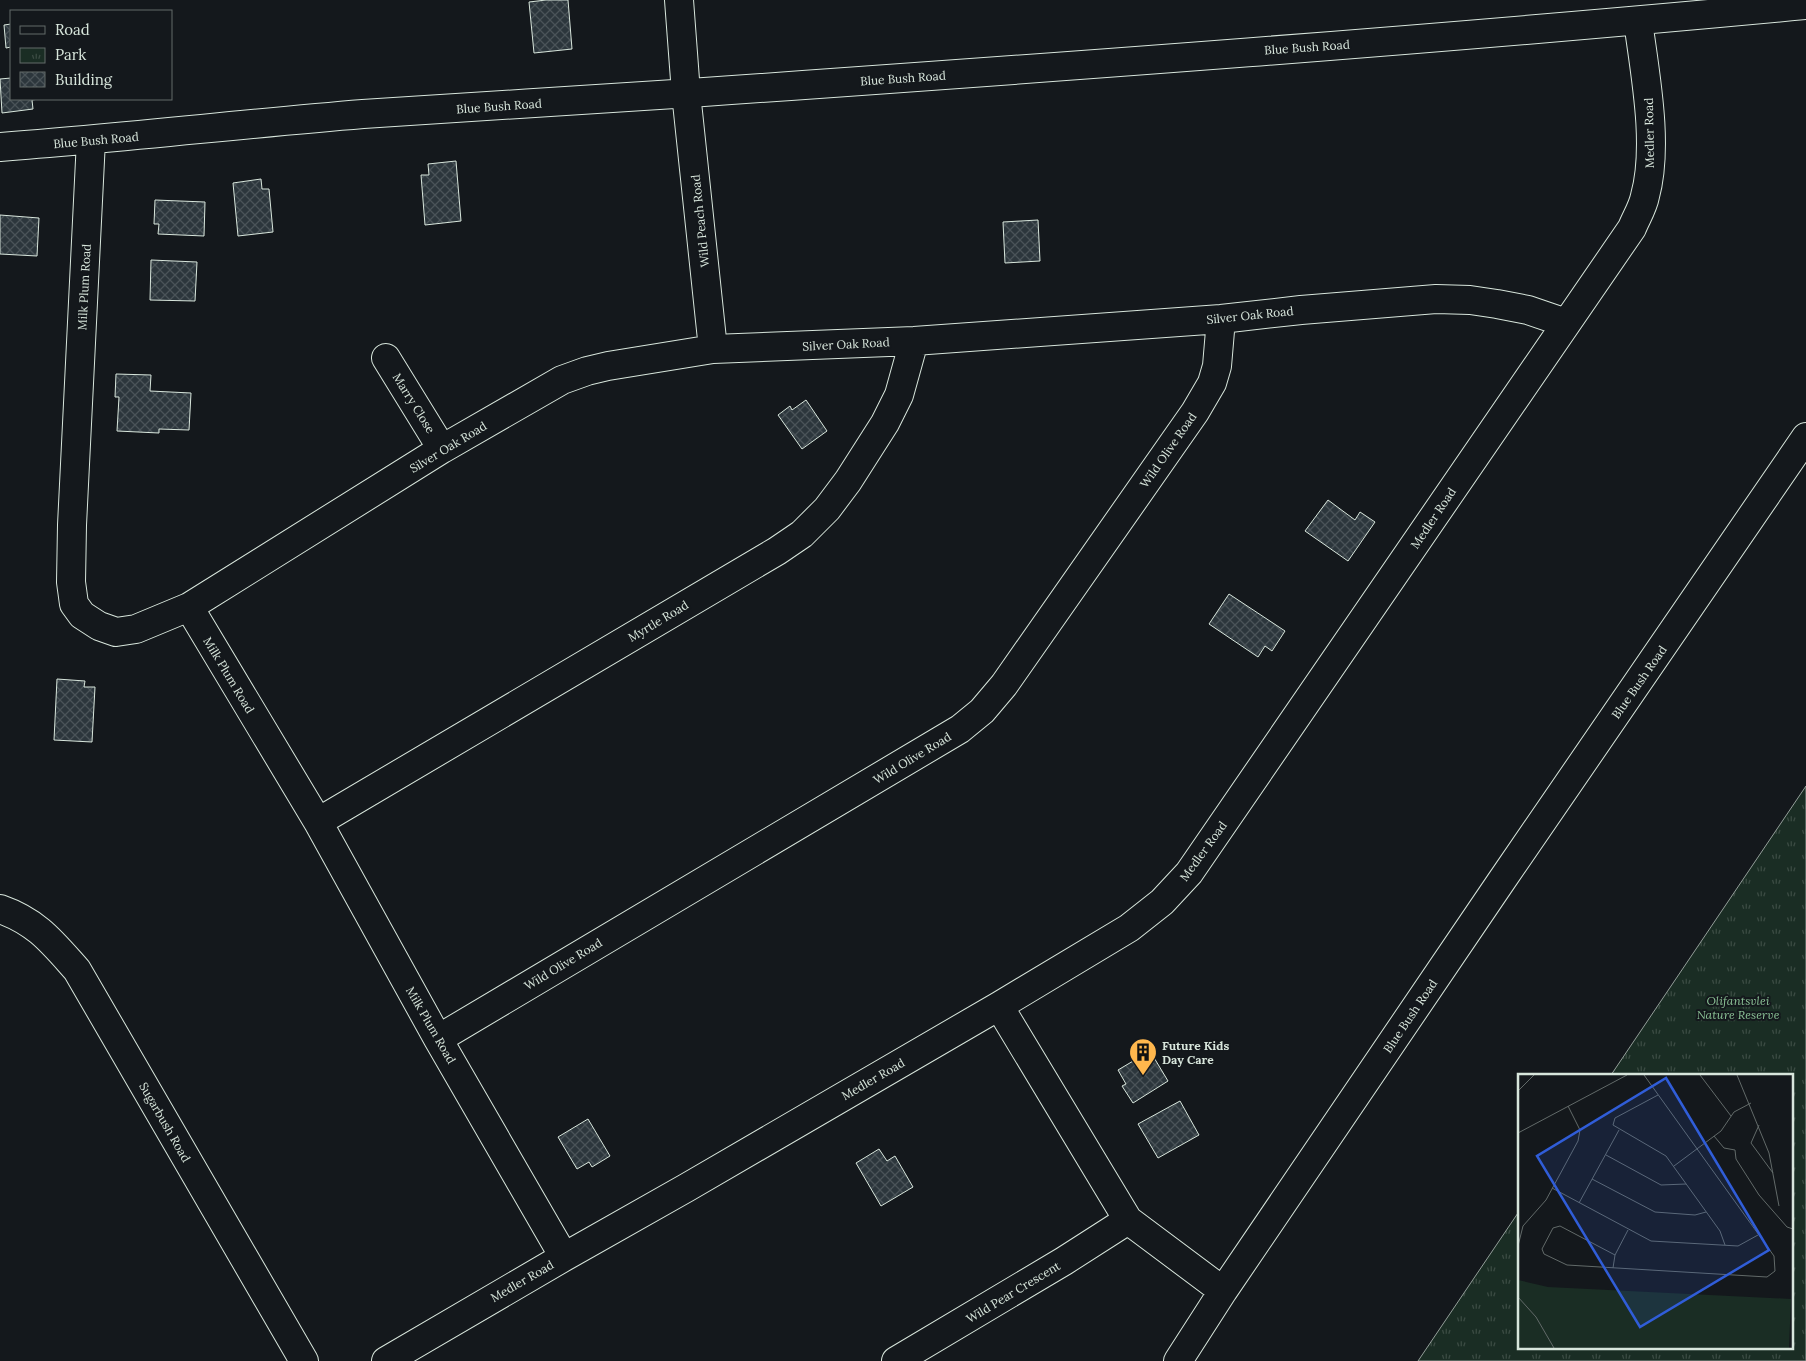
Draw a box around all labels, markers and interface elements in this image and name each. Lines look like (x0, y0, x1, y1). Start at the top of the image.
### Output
legend (10, 10, 172, 100)
text: Road (55, 20, 90, 39)
street label: Blue Bush Road (1264, 37, 1350, 57)
text: Park (55, 45, 86, 64)
street label: Blue Bush Road (860, 68, 946, 88)
text: Building (55, 70, 113, 89)
street label: Blue Bush Road (456, 96, 542, 116)
street label: Medler Road (1641, 98, 1657, 168)
street label: Blue Bush Road (53, 129, 139, 151)
street label: Wild Peach Road (688, 174, 712, 268)
street label: Milk Plum Road (74, 243, 94, 331)
street label: Silver Oak Road (1206, 303, 1294, 327)
street label: Silver Oak Road (802, 334, 890, 354)
street label: Marry Close (390, 370, 439, 436)
street label: Wild Olive Road (1137, 410, 1199, 490)
street label: Silver Oak Road (407, 418, 489, 476)
street label: Medler Road (1407, 485, 1459, 551)
street label: Myrtle Road (625, 597, 691, 645)
street label: Milk Plum Road (200, 634, 258, 716)
street label: Blue Bush Road (1608, 643, 1670, 721)
street label: Wild Olive Road (870, 729, 954, 787)
street label: Medler Road (1176, 818, 1230, 884)
street label: Wild Olive Road (521, 935, 605, 993)
street label: Blue Bush Road (1380, 976, 1440, 1056)
street label: Milk Plum Road (403, 984, 459, 1066)
park label: Olifantsvlei Nature Reserve (1697, 993, 1780, 1022)
building icon: Future Kids Day Care (1128, 1037, 1158, 1076)
place label: Future Kids Day Care (1162, 1038, 1229, 1067)
street label: Medler Road (839, 1055, 907, 1103)
inset map (1518, 1074, 1794, 1348)
street label: Sugarbush Road (136, 1079, 194, 1165)
street label: Medler Road (488, 1257, 556, 1305)
street label: Wild Pear Crescent (963, 1258, 1063, 1326)

